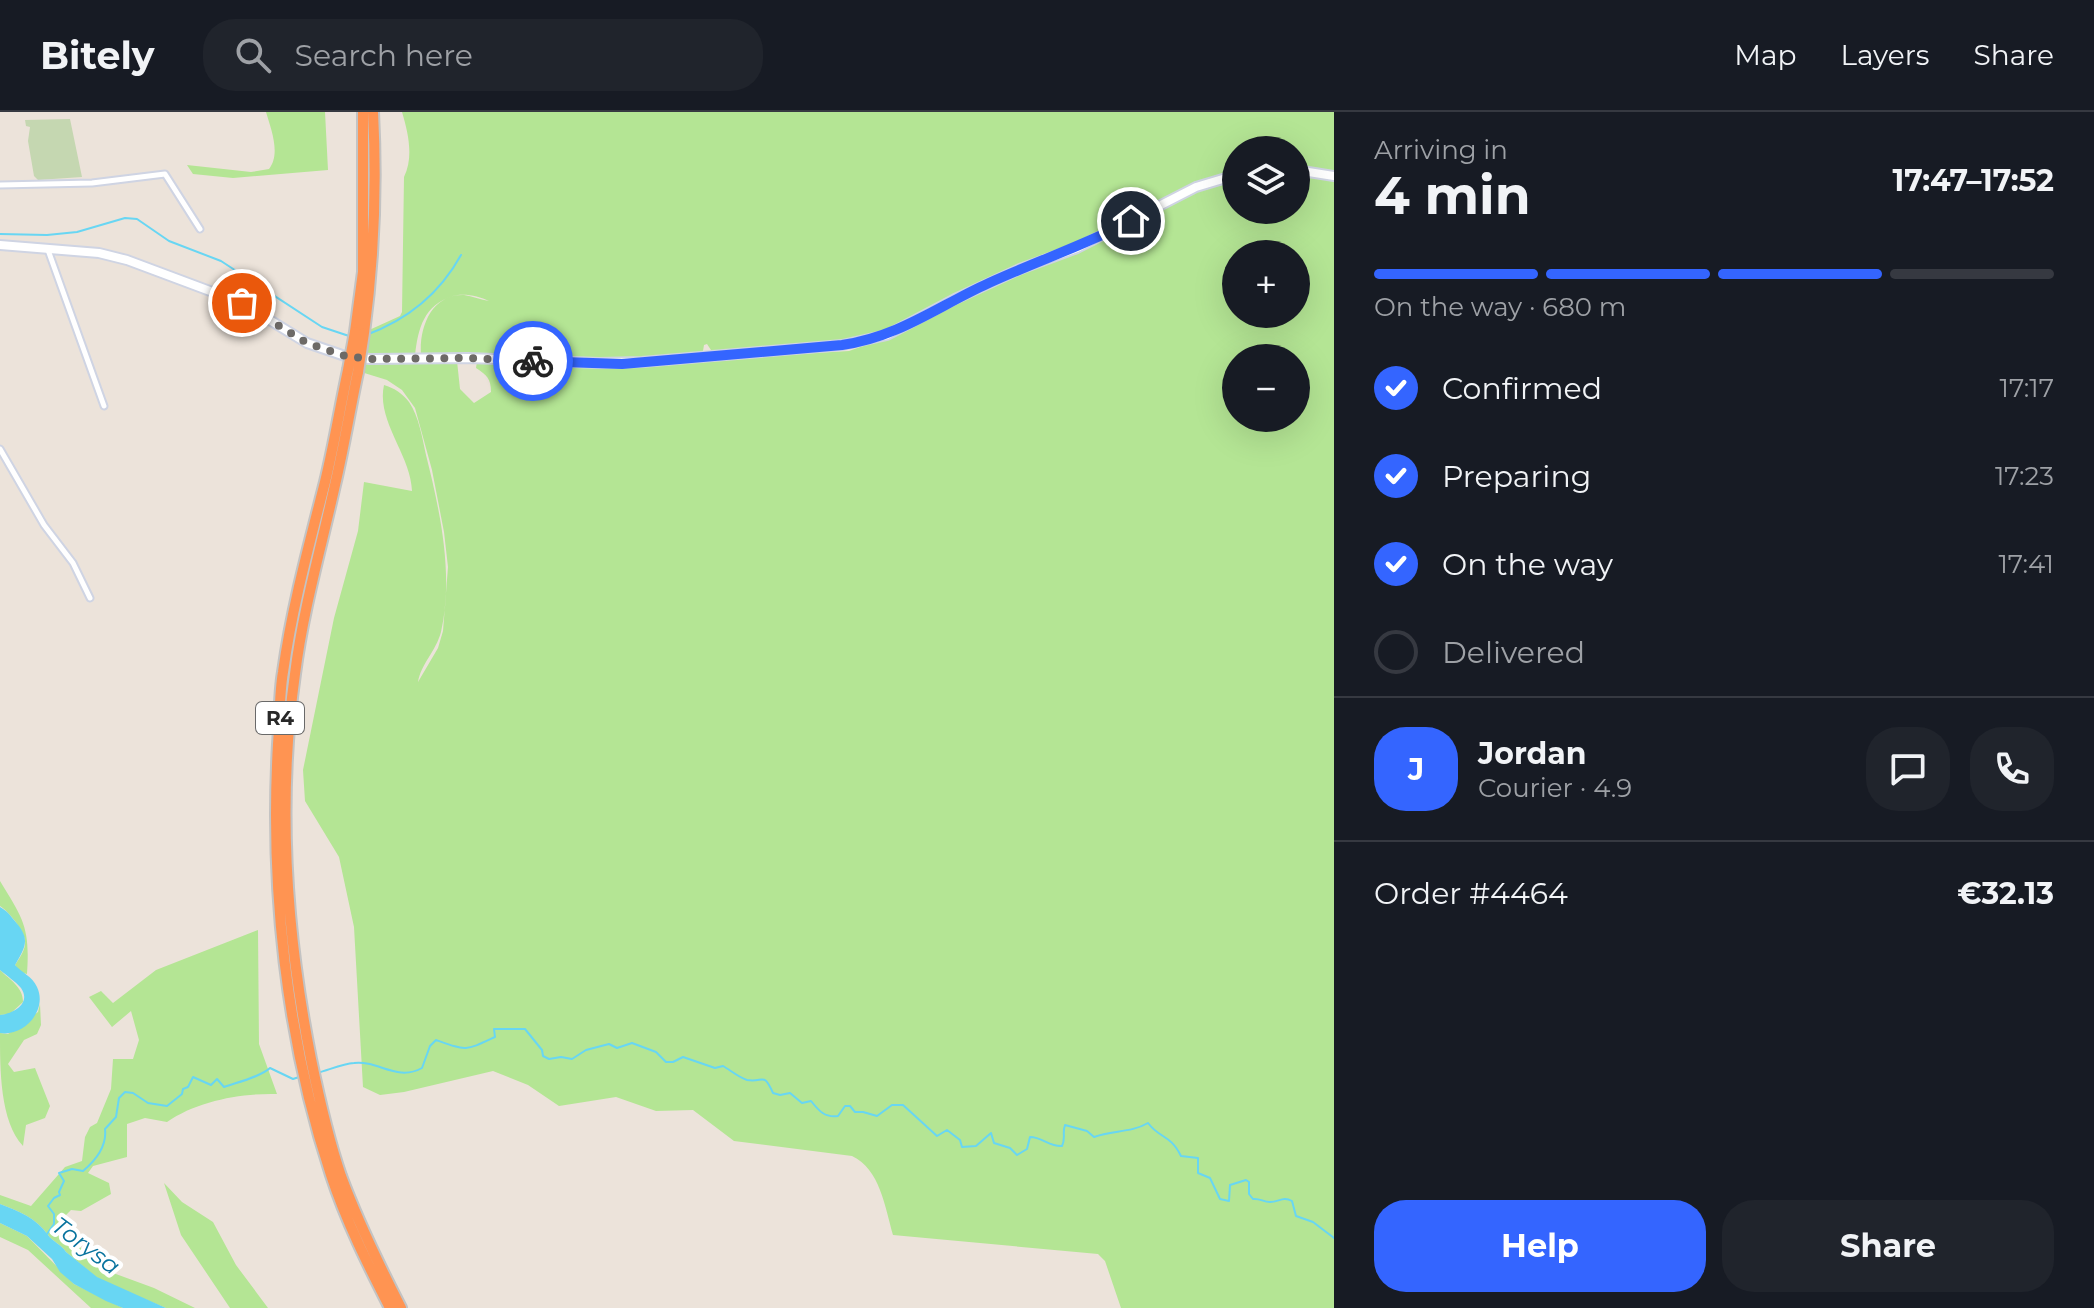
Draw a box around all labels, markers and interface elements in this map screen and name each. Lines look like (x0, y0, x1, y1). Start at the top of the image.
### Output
search box (203, 19, 763, 91)
text: Bitely (40, 32, 155, 79)
icon: search (231, 33, 275, 77)
text: Search here (295, 37, 473, 74)
text: Map (1734, 38, 1797, 72)
text: Layers (1841, 38, 1930, 72)
text: Share (1974, 38, 2054, 72)
text: Arriving in (1374, 134, 1508, 166)
map controls (1222, 136, 1310, 432)
button: layers (1222, 136, 1310, 224)
text: 17:47–17:52 (1892, 162, 2054, 199)
text: 4 min (1374, 164, 1531, 227)
pin (1097, 187, 1165, 255)
icon: home (1109, 199, 1153, 243)
button: + (1222, 240, 1310, 328)
pin (208, 269, 276, 337)
icon: bag (220, 281, 264, 325)
text: On the way · 680 m (1374, 291, 1626, 323)
courier (493, 321, 573, 401)
icon: bike (511, 339, 555, 383)
button: − (1222, 344, 1310, 432)
icon: check (1374, 366, 1418, 410)
text: Confirmed (1442, 370, 1602, 407)
text: 17:17 (2000, 372, 2054, 404)
icon: check (1374, 454, 1418, 498)
text: Preparing (1442, 458, 1591, 495)
text: 17:23 (1995, 460, 2054, 492)
icon: check (1374, 542, 1418, 586)
text: On the way (1442, 546, 1613, 583)
text: 17:41 (1998, 548, 2054, 580)
text: Delivered (1442, 634, 1585, 671)
road number: R4 (256, 702, 304, 734)
button: chat (1866, 727, 1950, 811)
button: phone (1970, 727, 2054, 811)
text: Jordan (1478, 735, 1587, 772)
text: J (1408, 751, 1424, 788)
text: Courier · 4.9 (1478, 772, 1632, 804)
text: Order #4464 (1374, 875, 1568, 912)
text: €32.13 (1957, 875, 2054, 912)
button: Help (1374, 1200, 1706, 1292)
button: Share (1722, 1200, 2054, 1292)
water label: Torysa (46, 1211, 126, 1281)

